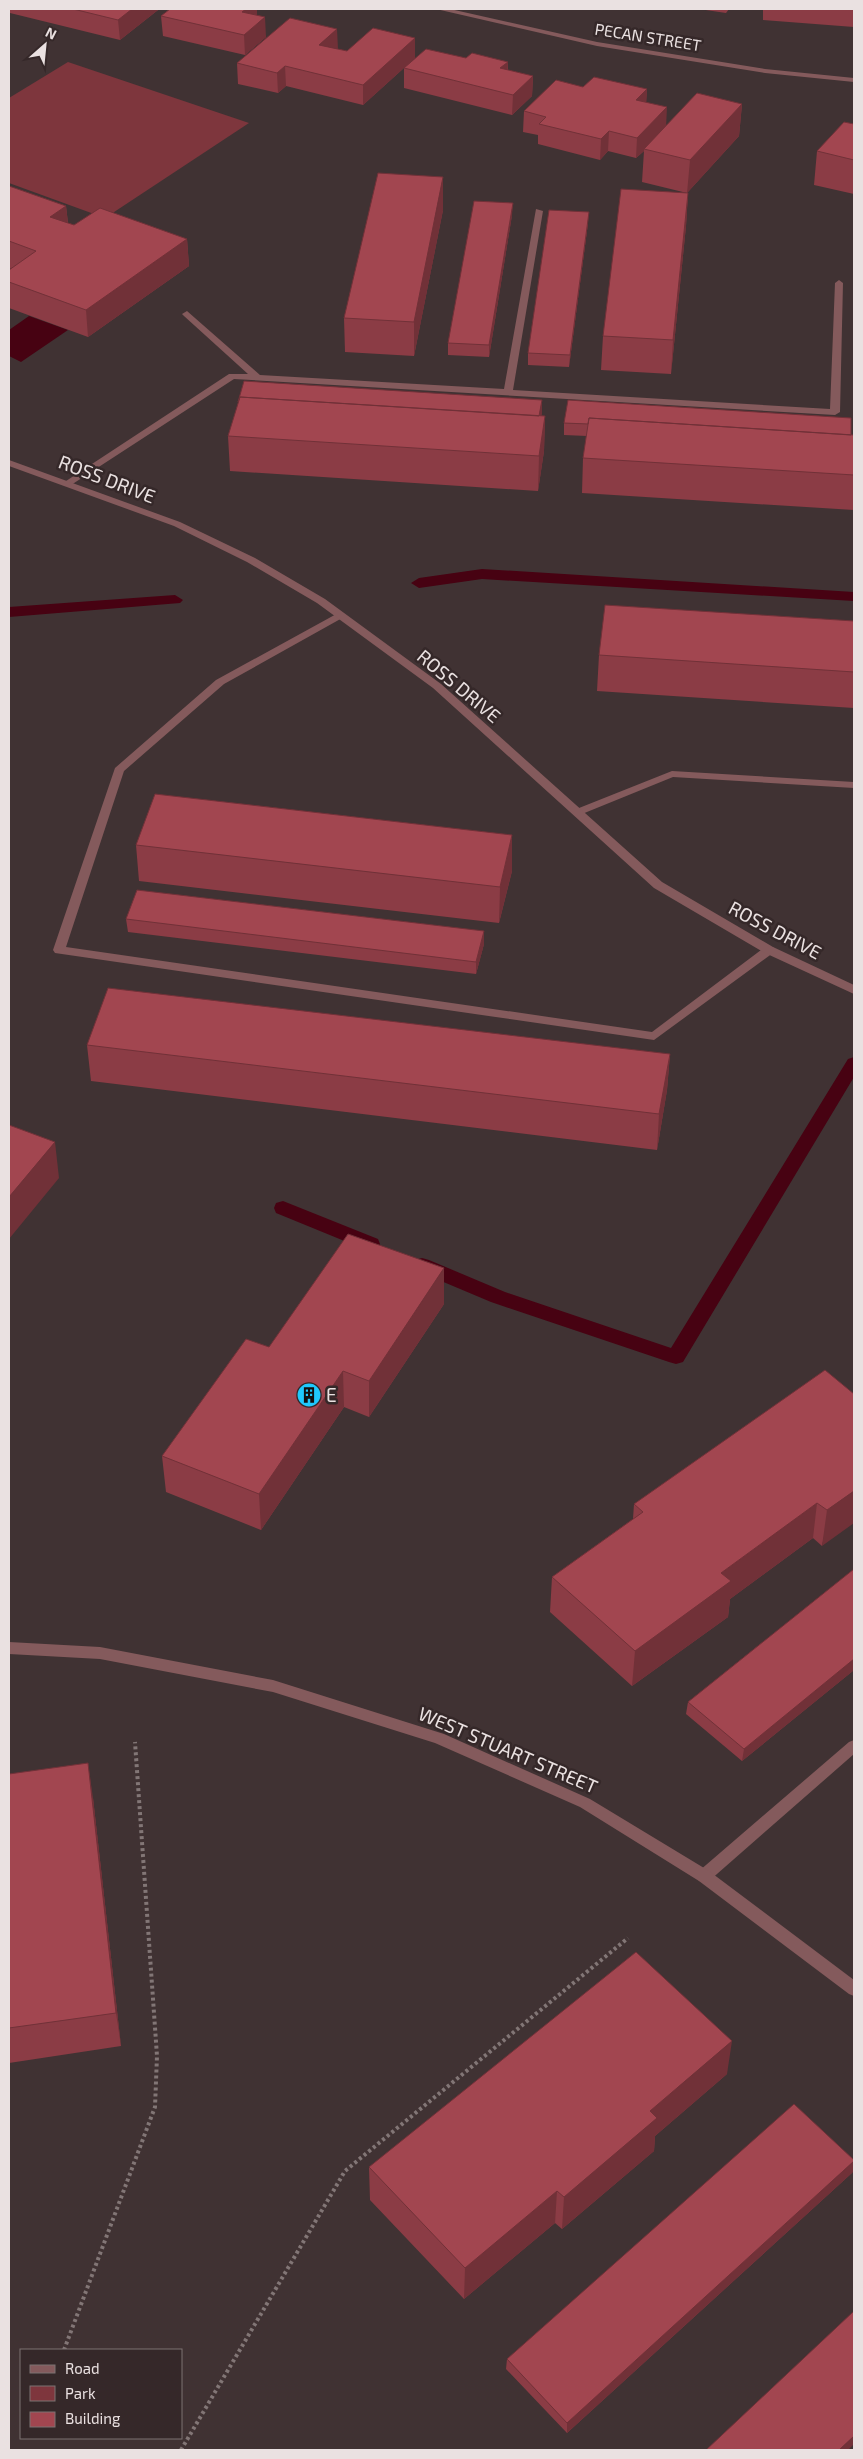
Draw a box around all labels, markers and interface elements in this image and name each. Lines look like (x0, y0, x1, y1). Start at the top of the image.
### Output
street label: PECAN STREET (593, 19, 703, 54)
north arrow (20, 20, 70, 70)
text: N (43, 23, 59, 43)
street label: ROSS DRIVE (56, 450, 159, 507)
street label: ROSS DRIVE (413, 644, 506, 727)
street label: ROSS DRIVE (725, 896, 825, 964)
building icon: E (296, 1382, 322, 1408)
place label: E (326, 1383, 337, 1406)
street label: WEST STUART STREET (415, 1701, 601, 1798)
legend (20, 2349, 182, 2439)
text: Road (65, 2359, 100, 2377)
text: Park (65, 2384, 96, 2402)
text: Building (65, 2409, 121, 2427)

